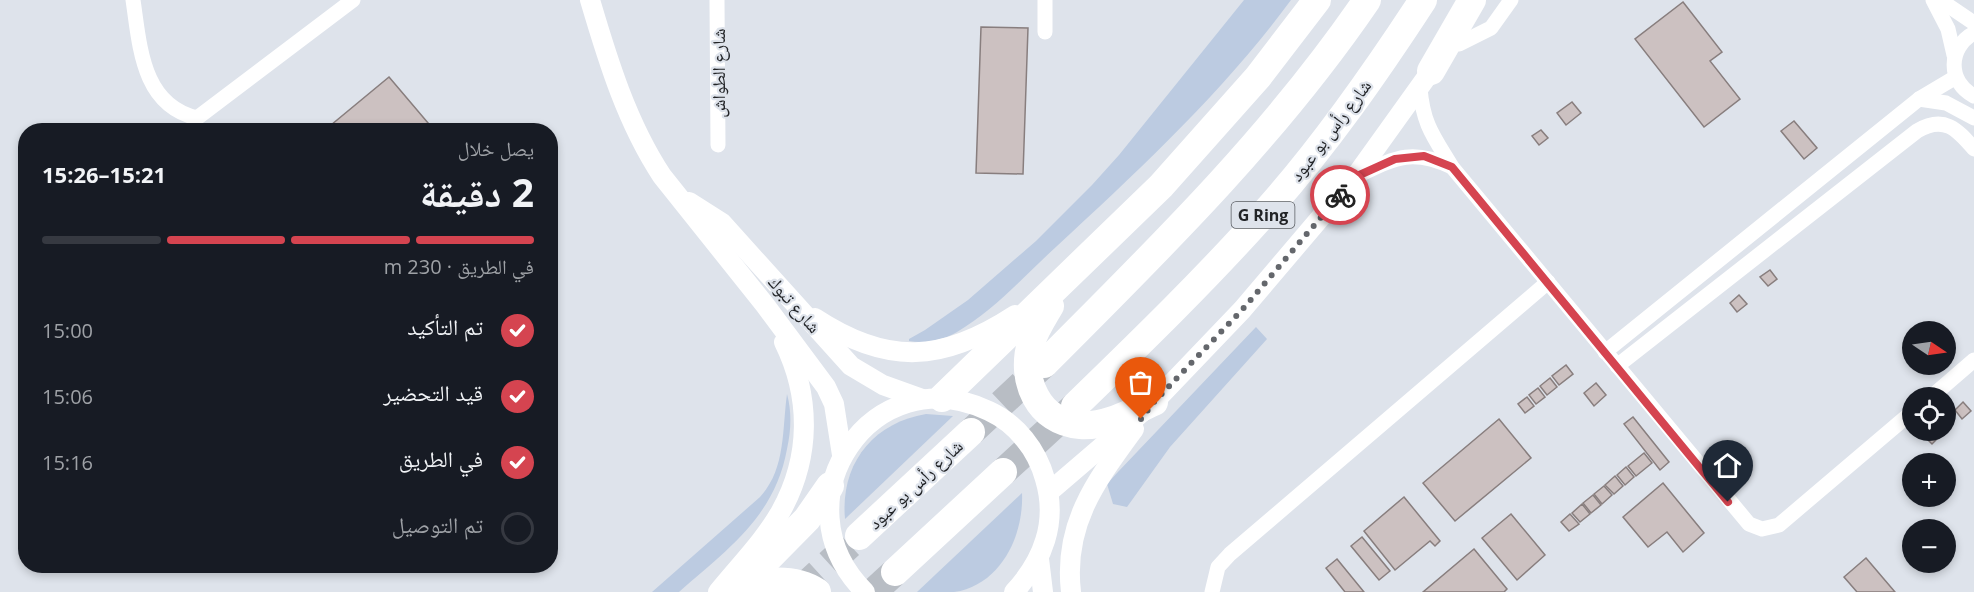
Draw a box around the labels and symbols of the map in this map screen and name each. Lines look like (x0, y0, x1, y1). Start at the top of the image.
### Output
street label: شارع الطواش (706, 28, 730, 118)
street label: شارع رأس بو عبود (1284, 74, 1376, 186)
courier (1310, 165, 1370, 225)
road number: G Ring (1232, 202, 1294, 228)
street label: شارع تبوك (763, 270, 827, 338)
north arrow (1902, 321, 1956, 375)
pin (1115, 357, 1166, 419)
street label: شارع رأس بو عبود (862, 434, 968, 534)
pin (1702, 440, 1753, 502)

